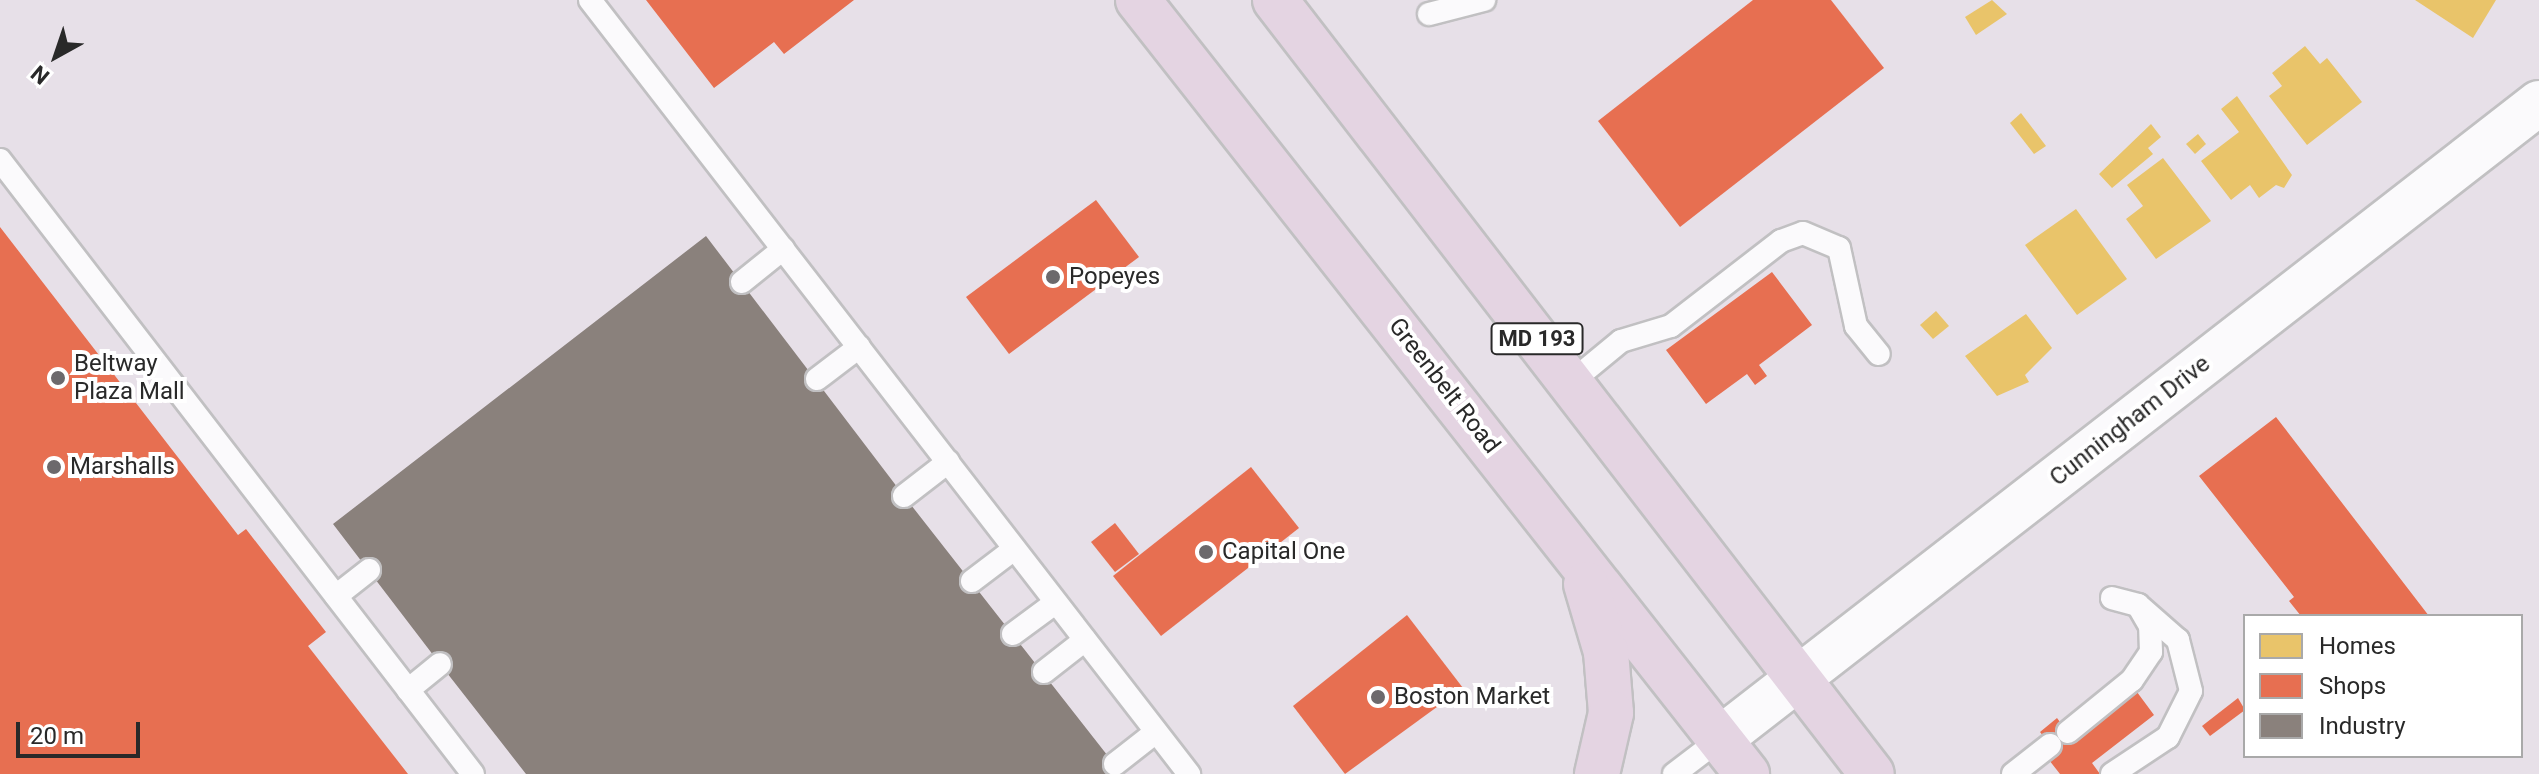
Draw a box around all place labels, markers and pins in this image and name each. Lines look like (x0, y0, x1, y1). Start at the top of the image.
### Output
place label: Popeyes (1069, 263, 1160, 291)
marker: Popeyes (1044, 268, 1062, 286)
place label: Beltway Plaza Mall (74, 350, 185, 406)
marker: Beltway Plaza Mall (49, 369, 67, 387)
place label: Marshalls (70, 453, 175, 481)
marker: Marshalls (45, 458, 63, 476)
place label: Capital One (1222, 538, 1345, 566)
marker: Capital One (1197, 543, 1215, 561)
place label: Boston Market (1394, 683, 1550, 711)
marker: Boston Market (1369, 688, 1387, 706)

